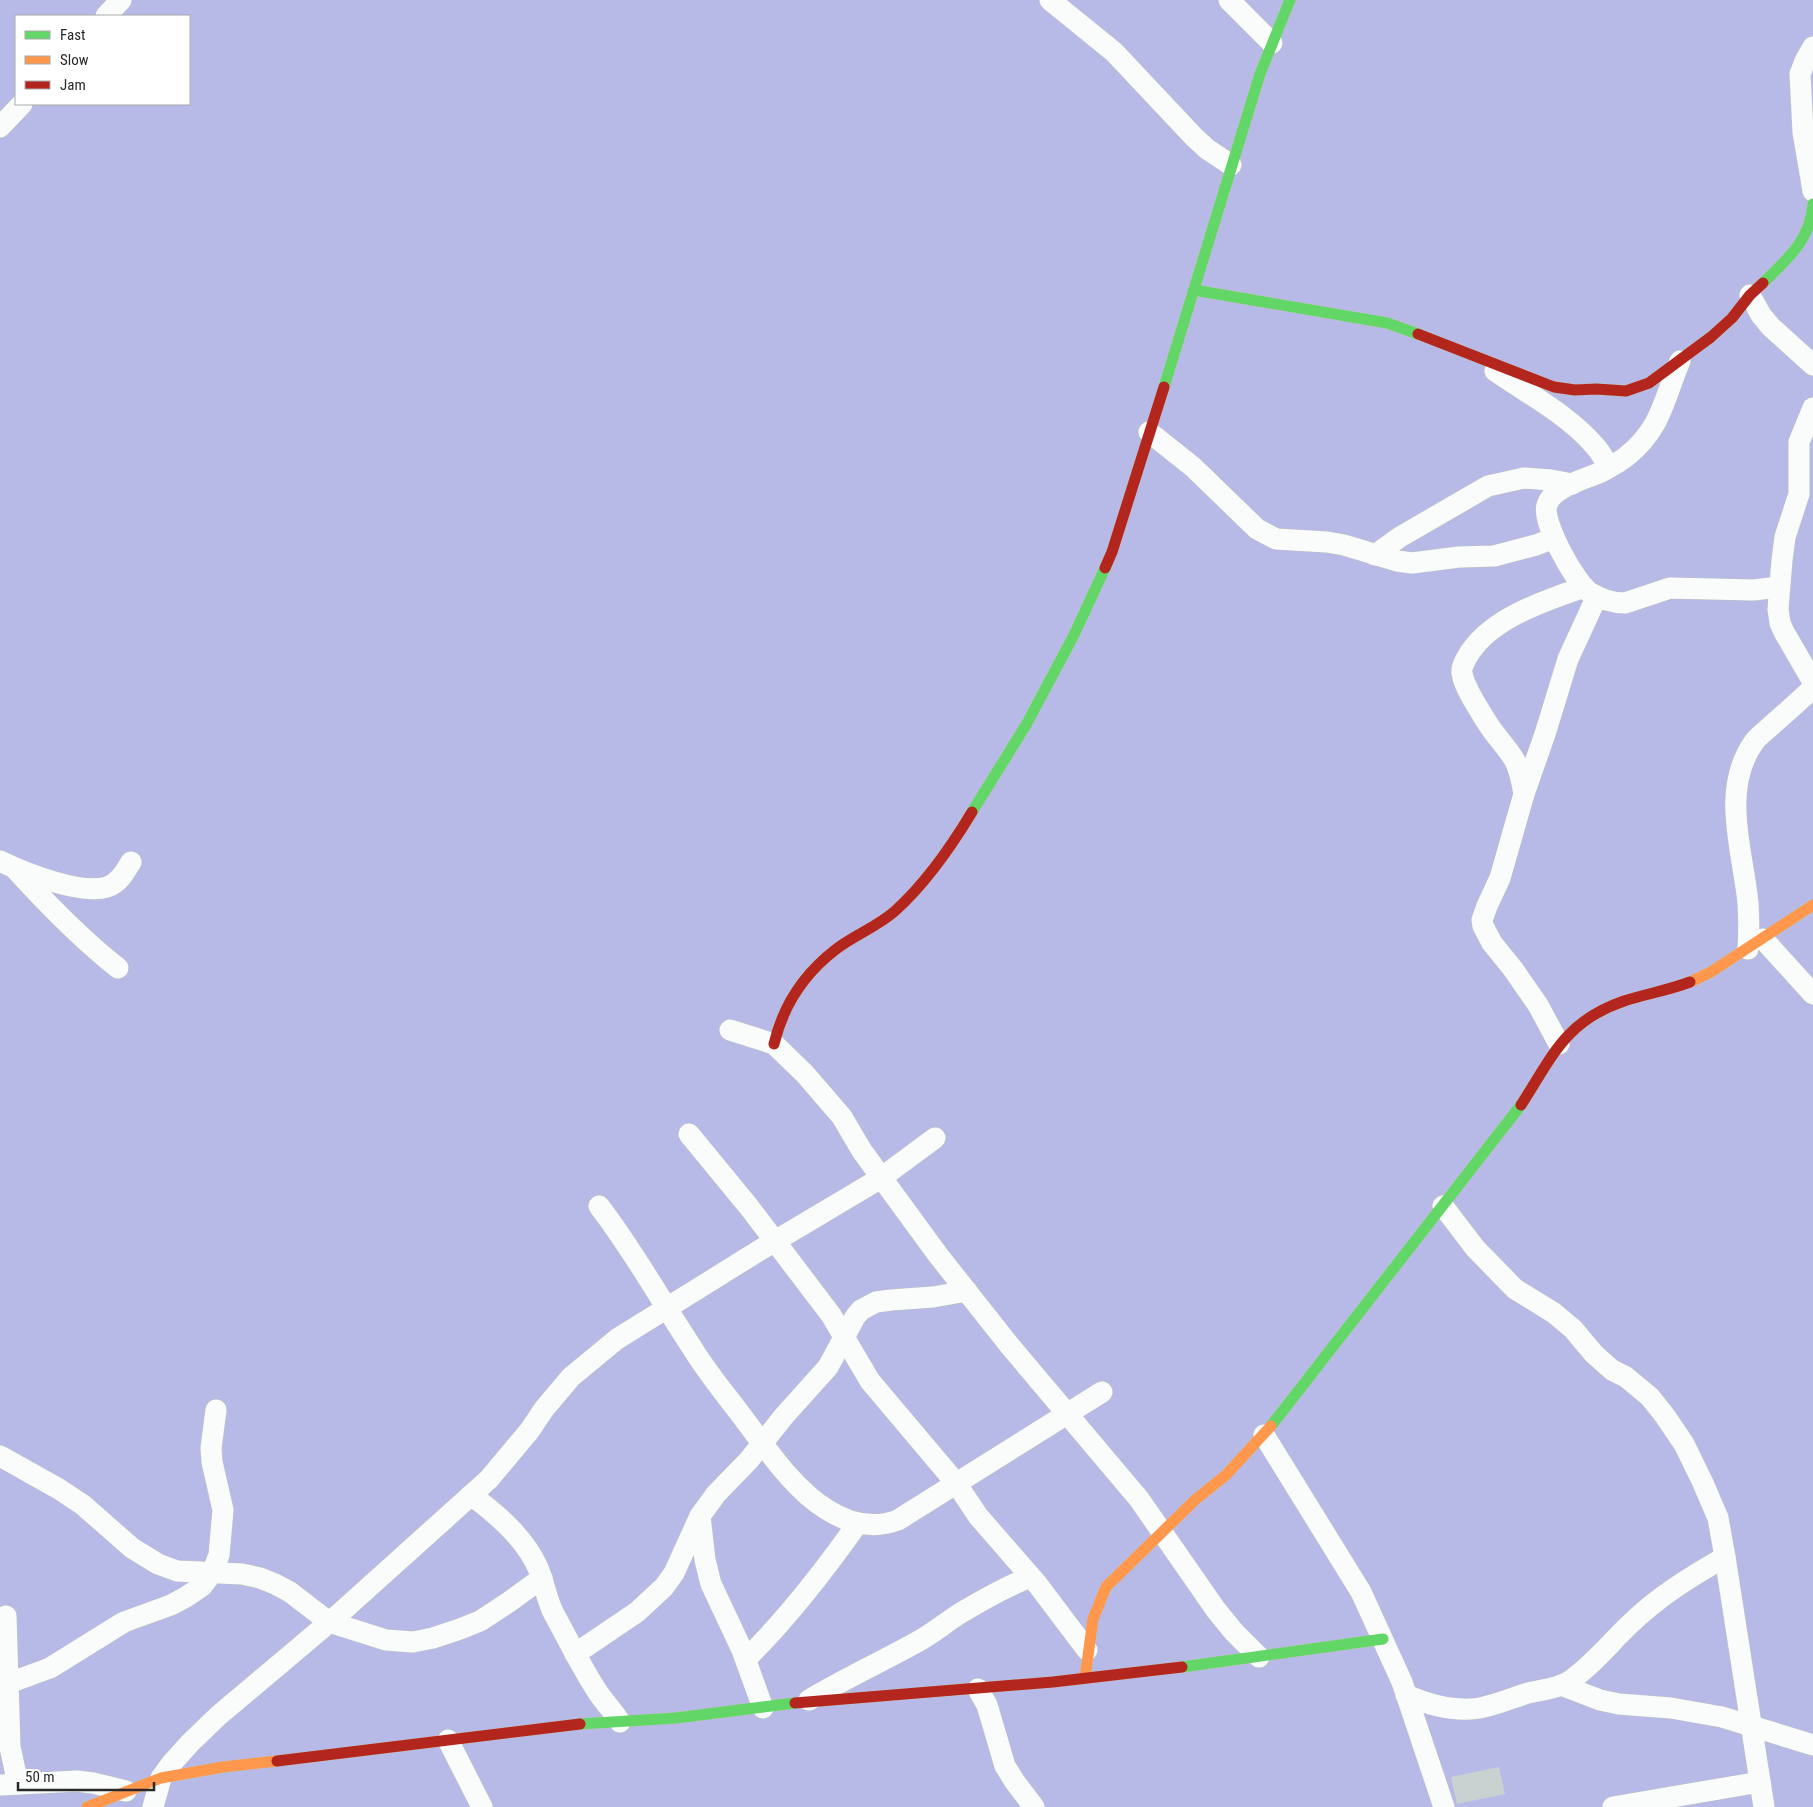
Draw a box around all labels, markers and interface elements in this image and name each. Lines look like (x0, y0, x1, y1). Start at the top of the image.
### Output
legend (15, 15, 190, 105)
text: Fast (60, 26, 85, 44)
text: Slow (60, 51, 89, 69)
text: Jam (60, 76, 86, 94)
scale bar (18, 1760, 154, 1792)
text: 50 m (25, 1768, 55, 1786)

